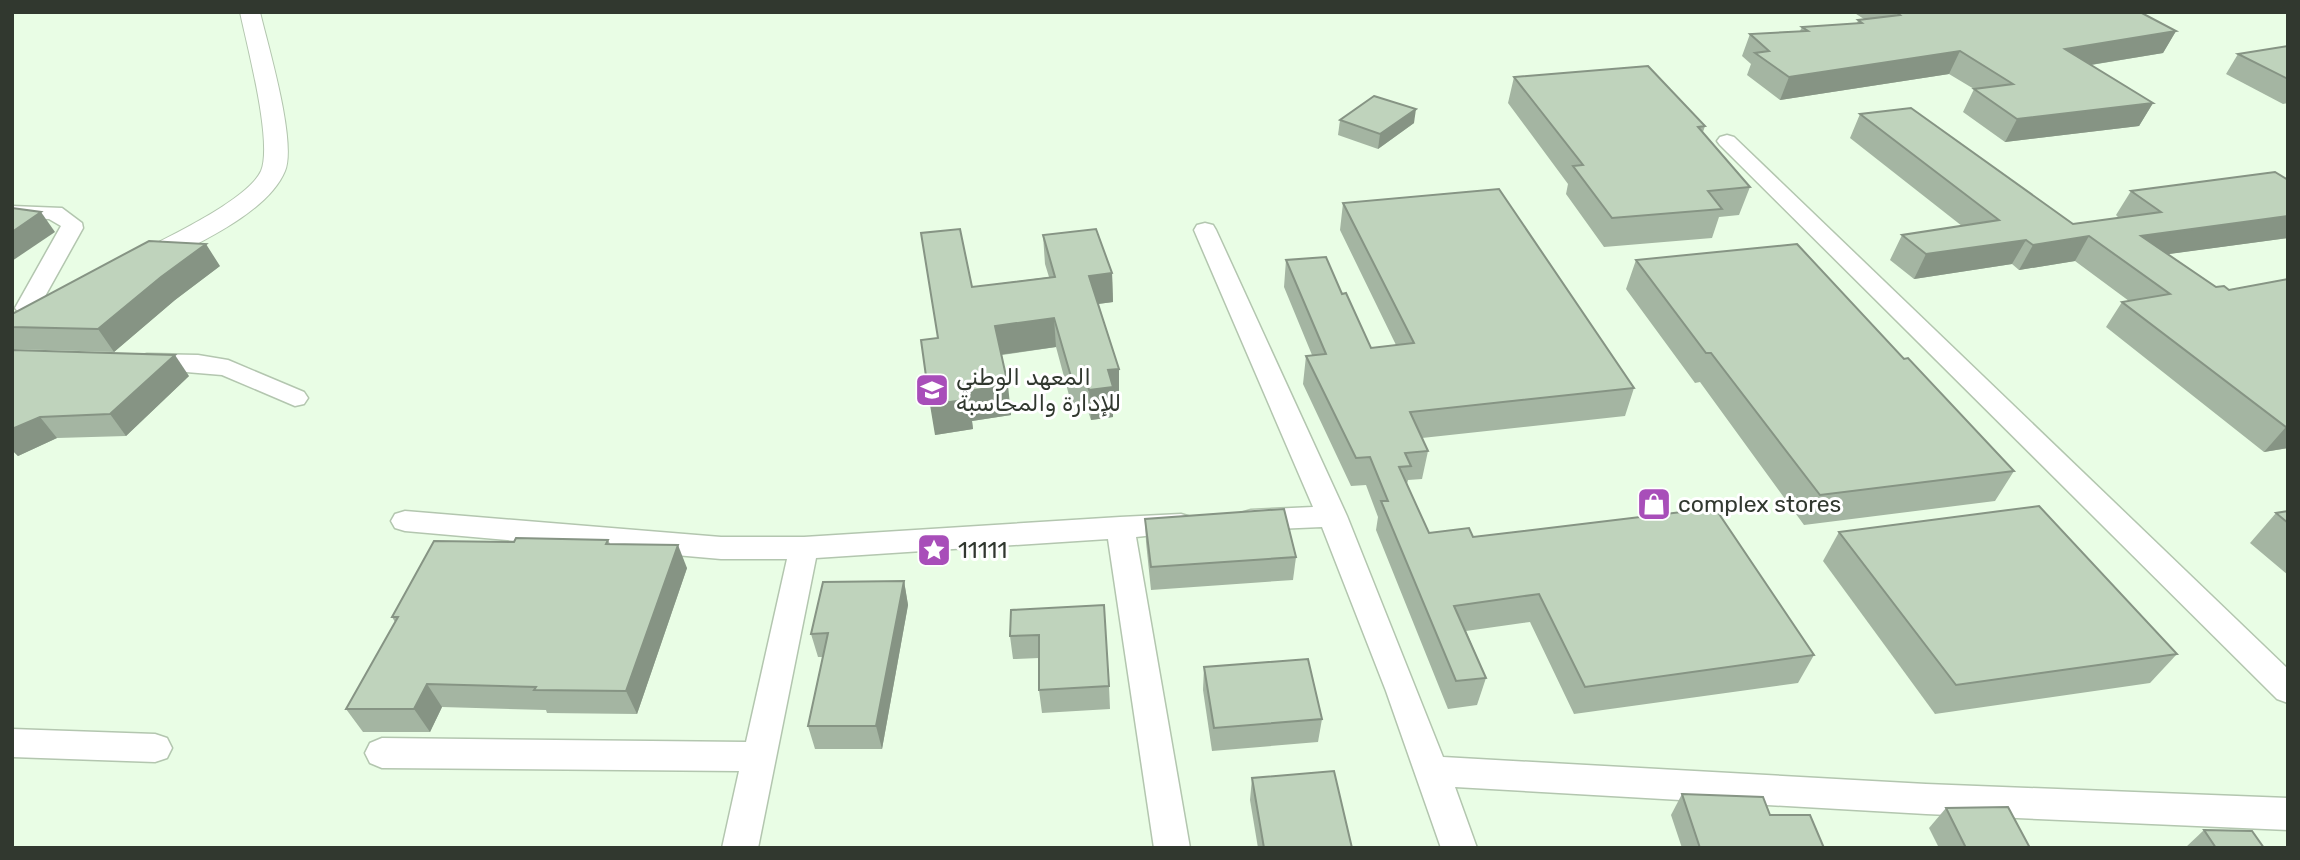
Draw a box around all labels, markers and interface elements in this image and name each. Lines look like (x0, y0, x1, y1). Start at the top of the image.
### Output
place label: المعهد الوطني للإدارة والمحاسبة (956, 363, 1121, 417)
school or university icon: المعهد الوطني للإدارة والمحاسبة (913, 371, 951, 409)
shop icon: complex stores (1635, 485, 1673, 523)
place label: complex stores (1678, 490, 1841, 518)
place icon: 11111 (915, 531, 953, 569)
place label: 11111 (958, 536, 1007, 564)

